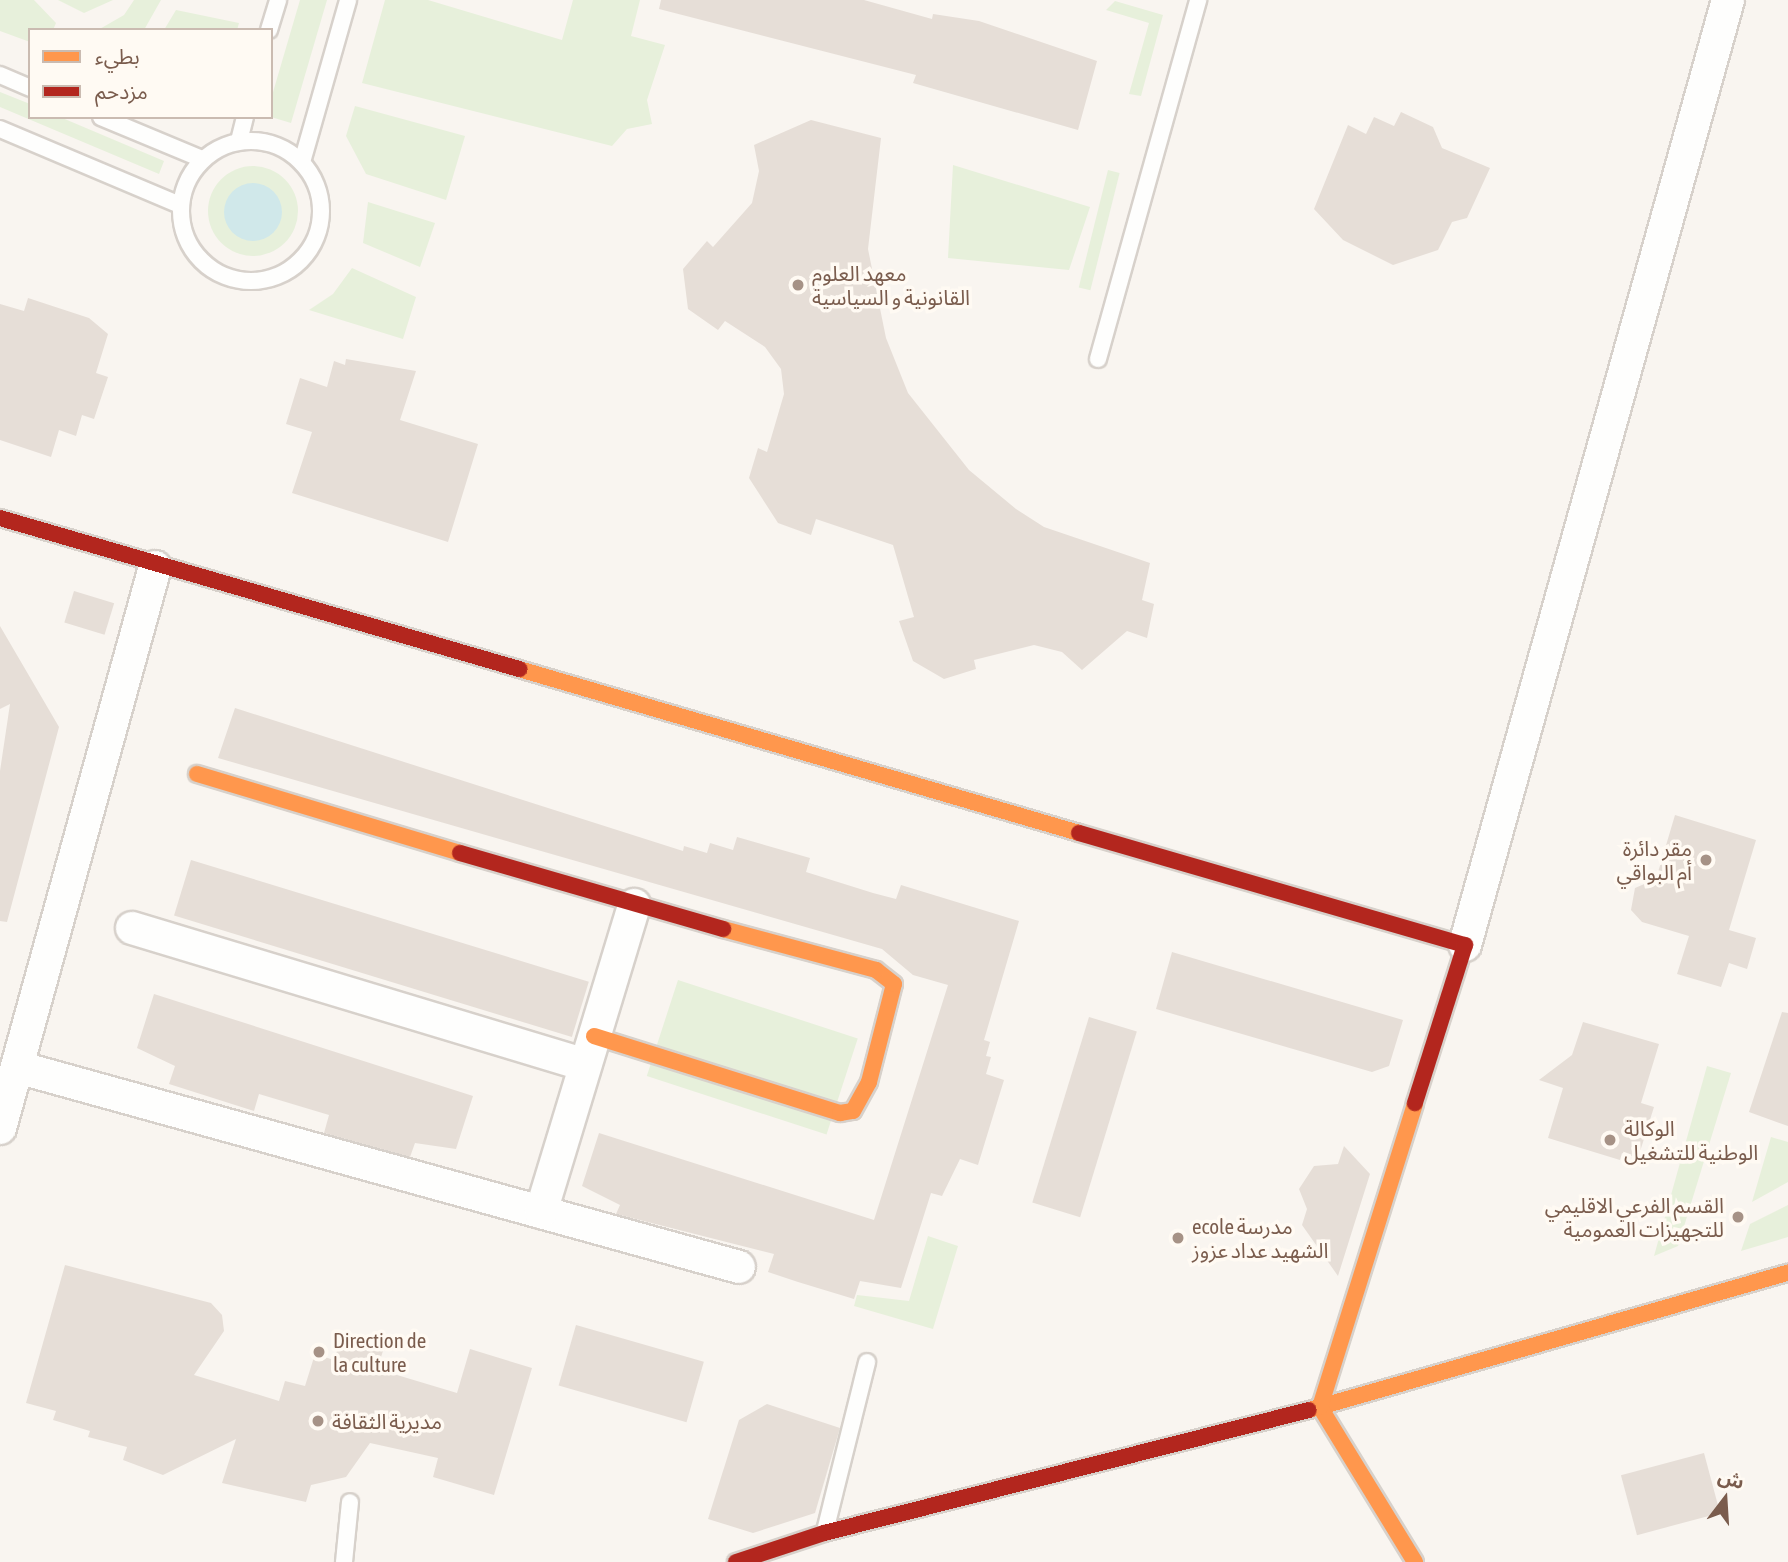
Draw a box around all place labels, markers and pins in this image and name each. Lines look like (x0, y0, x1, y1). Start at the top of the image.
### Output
place label: معهد العلوم القانونية و السياسية (812, 260, 970, 310)
marker: معهد العلوم القانونية و السياسية (790, 277, 806, 293)
place label: مقر دائرة أم البواقي (1617, 835, 1692, 885)
marker: مقر دائرة أم البواقي (1698, 852, 1714, 868)
place label: الوكالة الوطنية للتشغيل (1624, 1115, 1758, 1165)
marker: الوكالة الوطنية للتشغيل (1602, 1132, 1618, 1148)
place label: القسم الفرعي الاقليمي للتجهيزات العمومية (1545, 1192, 1724, 1242)
marker: القسم الفرعي الاقليمي للتجهيزات العمومية (1730, 1209, 1746, 1225)
place label: ecole مدرسة الشهيد عداد عزوز (1192, 1213, 1328, 1263)
marker: ecole مدرسة الشهيد عداد عزوز (1170, 1230, 1186, 1246)
place label: Direction de la culture (333, 1327, 426, 1377)
marker: Direction de la culture (311, 1344, 327, 1360)
place label: مديرية الثقافة (332, 1408, 442, 1434)
marker: مديرية الثقافة (310, 1413, 326, 1429)

